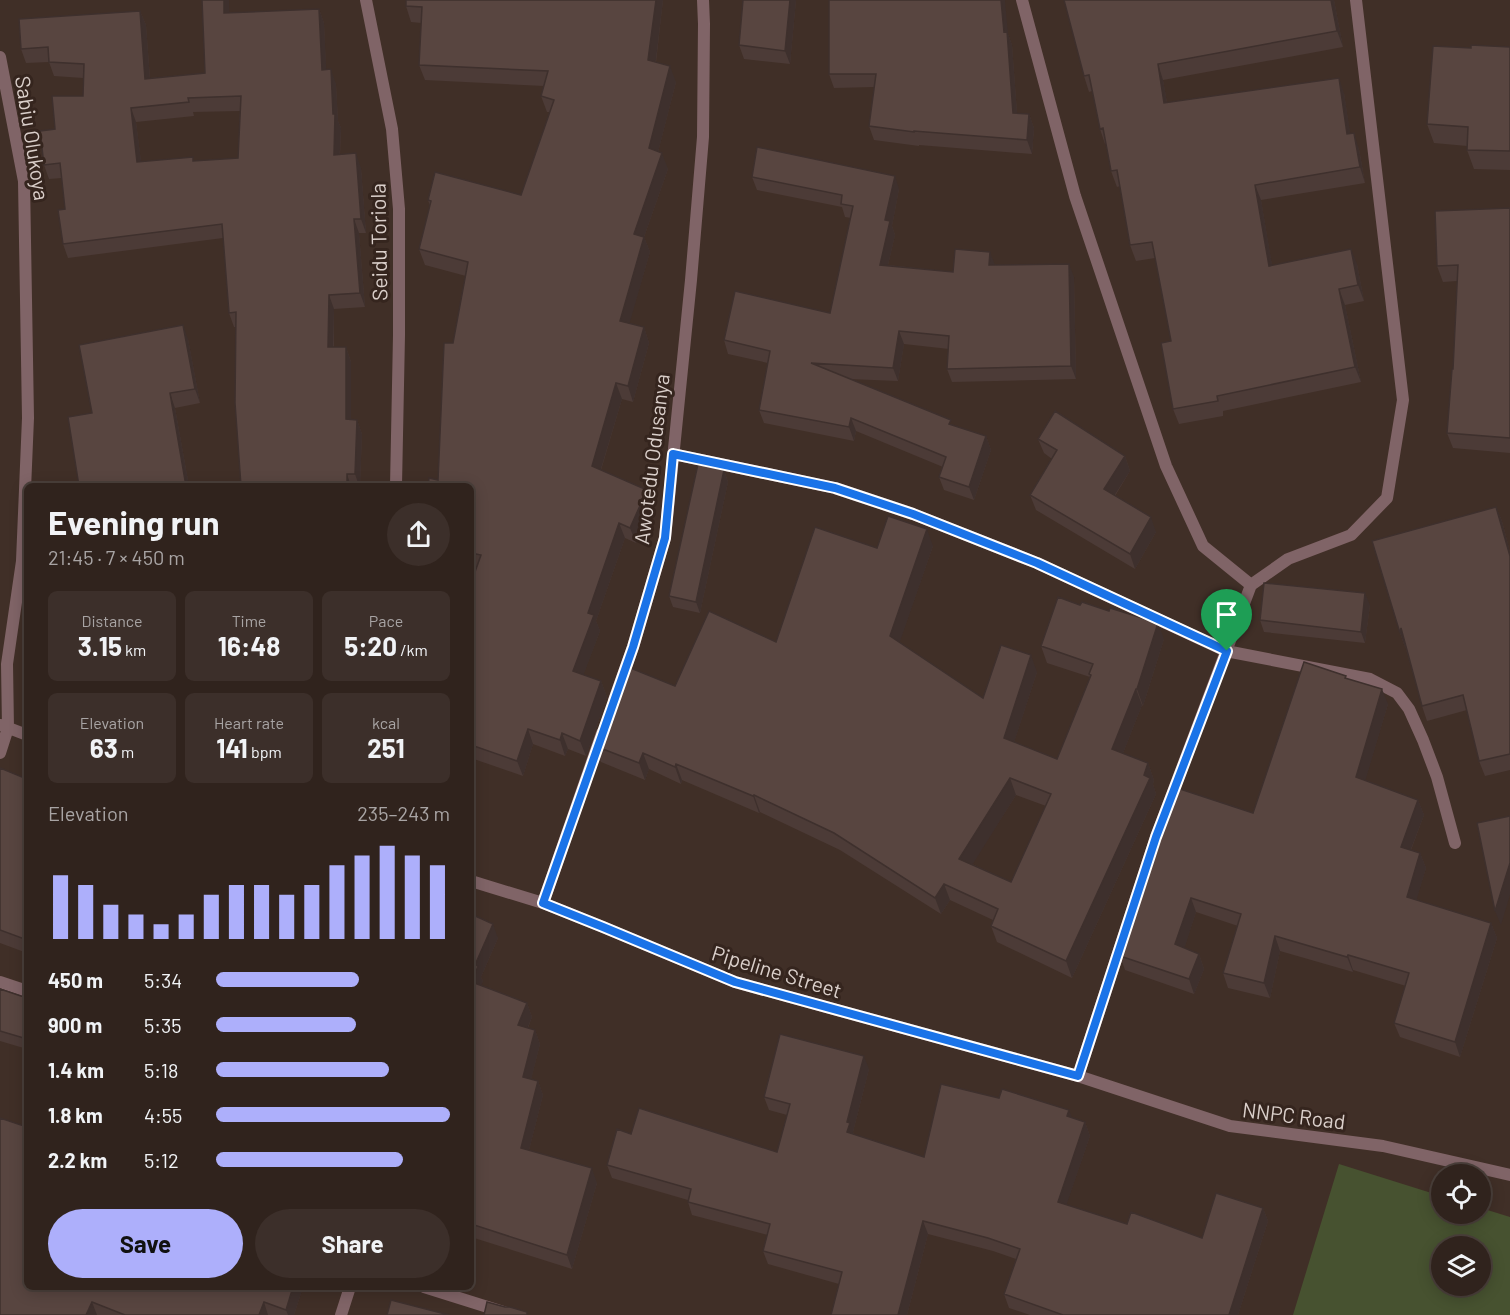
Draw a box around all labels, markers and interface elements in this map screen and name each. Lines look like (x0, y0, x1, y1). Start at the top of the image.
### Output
street label: Sabiu Olukoya (11, 74, 55, 202)
street label: Seidu Toriola (364, 183, 392, 301)
street label: Awotedu Odusanya (628, 372, 674, 546)
text: Evening run (48, 502, 220, 542)
button: share (387, 503, 450, 566)
text: 21:45 · 7 × 450 m (48, 545, 185, 569)
pin (1201, 589, 1252, 651)
icon: arrive (1210, 598, 1243, 631)
text: Distance (82, 611, 142, 630)
text: Time (232, 611, 266, 630)
text: Pace (369, 611, 403, 630)
text: 3.15 (78, 630, 122, 661)
text: 16:48 (218, 630, 280, 661)
text: 5:20 (344, 630, 397, 661)
text: km (122, 640, 146, 659)
text: /km (397, 640, 428, 659)
text: Elevation (80, 713, 144, 732)
text: Heart rate (214, 713, 284, 732)
text: kcal (372, 713, 400, 732)
text: 63 (90, 732, 118, 763)
text: 141 (216, 732, 248, 763)
text: 251 (367, 732, 405, 763)
text: m (118, 742, 134, 761)
text: bpm (248, 742, 282, 761)
text: Elevation (48, 801, 129, 825)
text: 235–243 m (357, 801, 450, 825)
street label: Pipeline Street (709, 939, 845, 1003)
text: 450 m (48, 968, 103, 992)
text: 5:34 (144, 968, 182, 992)
text: 900 m (48, 1013, 102, 1037)
text: 5:35 (144, 1013, 182, 1037)
text: 1.4 km (48, 1058, 104, 1082)
text: 5:18 (144, 1058, 178, 1082)
street label: NNPC Road (1241, 1096, 1347, 1134)
text: 1.8 km (48, 1103, 103, 1127)
text: 4:55 (144, 1103, 182, 1127)
text: 2.2 km (48, 1148, 107, 1172)
text: 5:12 (144, 1148, 179, 1172)
map controls (1431, 1164, 1491, 1296)
button: locate (1431, 1164, 1491, 1224)
button: Save (48, 1209, 243, 1278)
button: Share (255, 1209, 450, 1278)
button: layers (1431, 1236, 1491, 1296)

